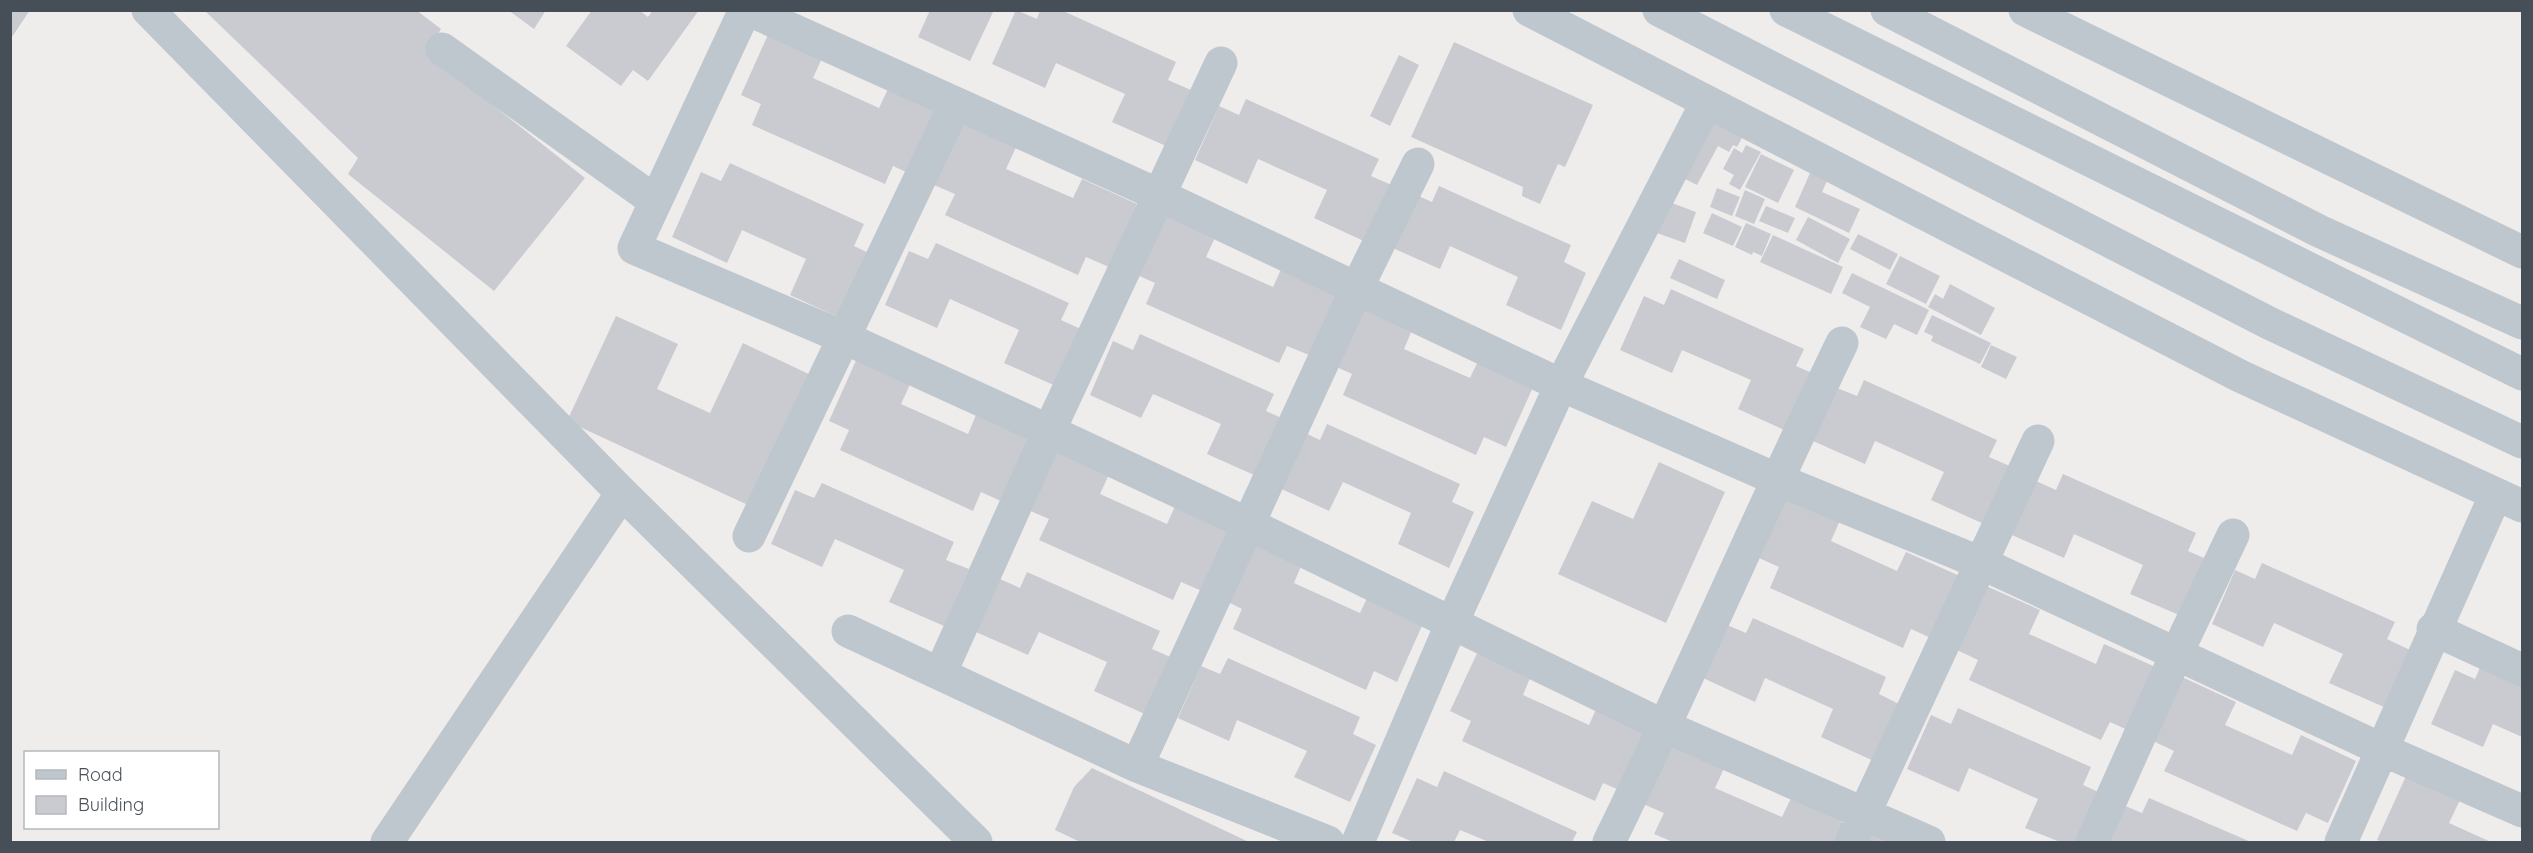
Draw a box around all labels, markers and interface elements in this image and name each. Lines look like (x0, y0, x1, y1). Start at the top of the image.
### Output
legend (24, 751, 219, 829)
text: Road (78, 763, 123, 786)
text: Building (78, 793, 144, 816)

